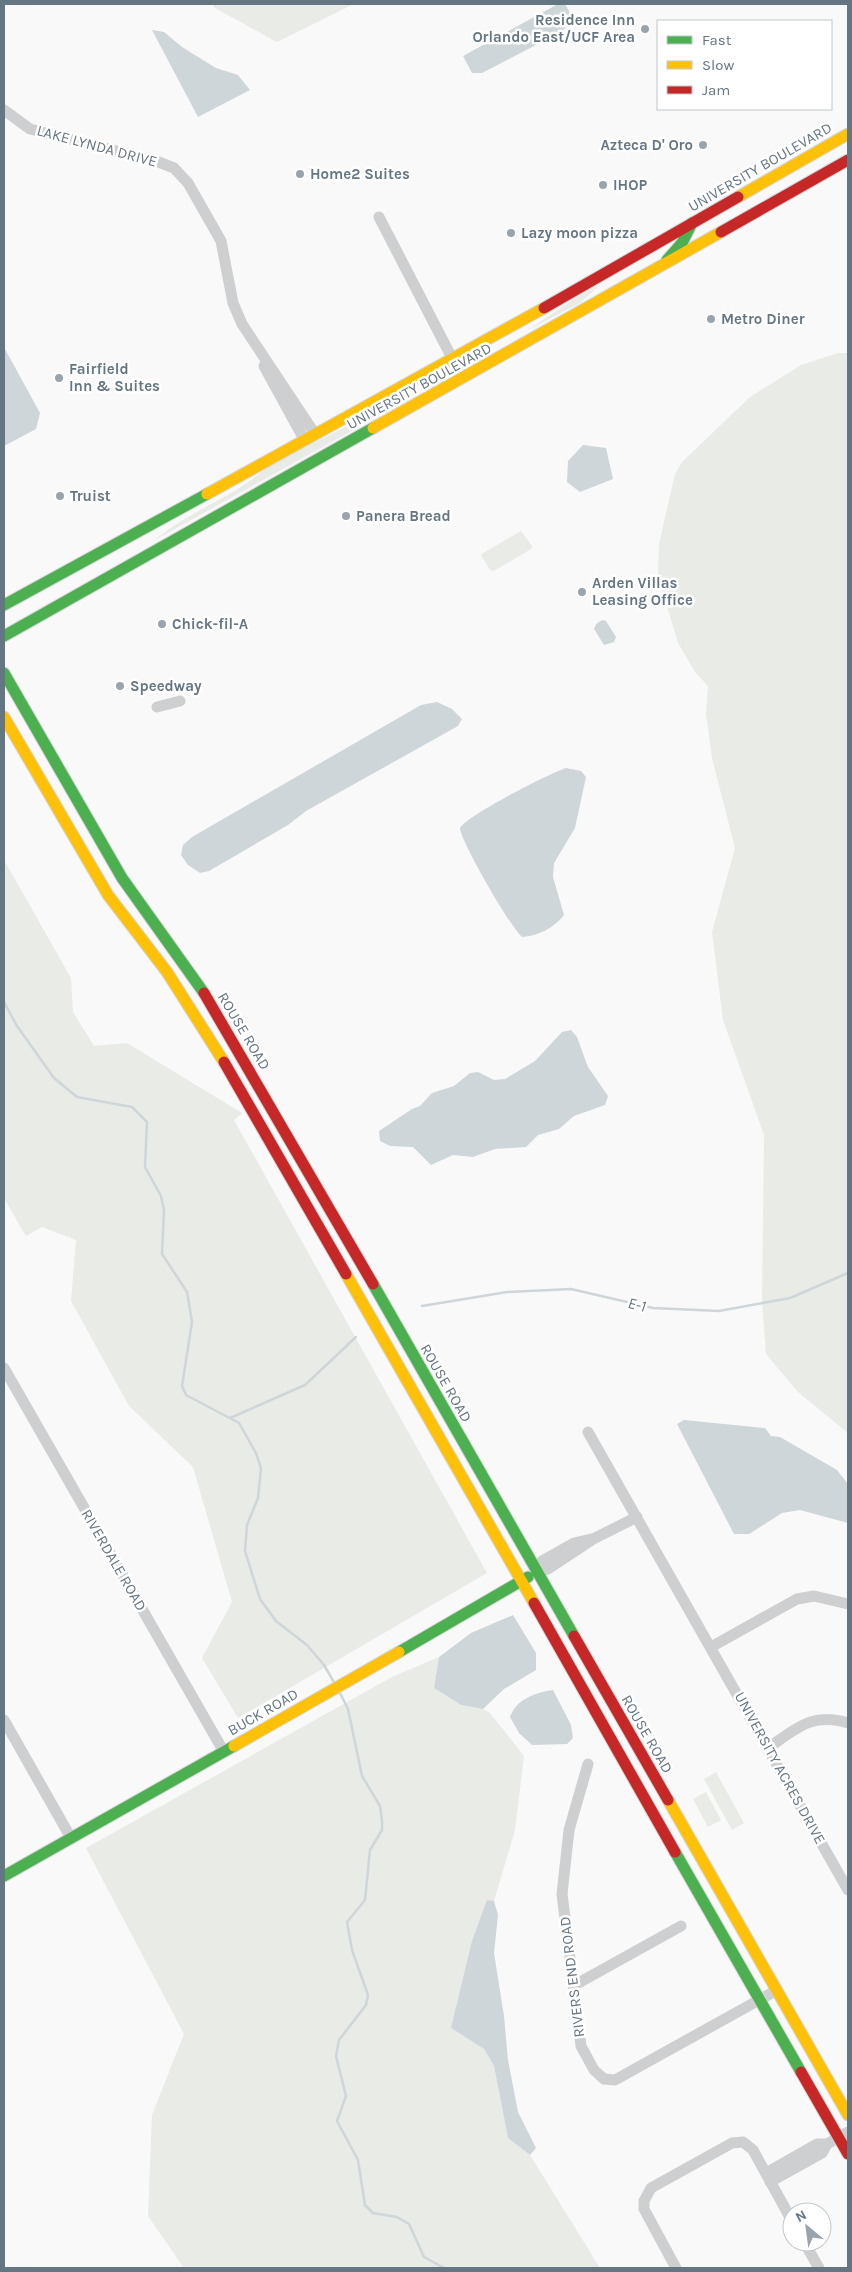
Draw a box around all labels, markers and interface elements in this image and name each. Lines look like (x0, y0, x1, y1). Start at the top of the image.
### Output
place label: Residence Inn Orlando East/UCF Area (472, 11, 635, 46)
legend (657, 20, 832, 110)
marker: Residence Inn Orlando East/UCF Area (639, 23, 651, 35)
text: Fast (702, 31, 732, 49)
text: Slow (702, 56, 734, 74)
text: Jam (702, 81, 730, 99)
street label: UNIVERSITY BOULEVARD (685, 119, 835, 215)
street label: LAKE LYNDA DRIVE (35, 121, 159, 171)
place label: Azteca D' Oro (600, 136, 693, 154)
marker: Azteca D' Oro (697, 139, 709, 151)
place label: Home2 Suites (310, 165, 410, 183)
marker: Home2 Suites (294, 168, 306, 180)
place label: IHOP (613, 176, 647, 194)
marker: IHOP (597, 179, 609, 191)
place label: Lazy moon pizza (521, 224, 638, 242)
marker: Lazy moon pizza (505, 227, 517, 239)
place label: Metro Diner (721, 310, 805, 328)
marker: Metro Diner (705, 313, 717, 325)
street label: UNIVERSITY BOULEVARD (343, 339, 495, 433)
place label: Fairfield Inn & Suites (69, 360, 160, 395)
marker: Fairfield Inn & Suites (53, 372, 65, 384)
place label: Truist (70, 487, 111, 505)
marker: Truist (54, 490, 66, 502)
place label: Panera Bread (356, 507, 451, 525)
marker: Panera Bread (340, 510, 352, 522)
place label: Arden Villas Leasing Office (592, 574, 693, 609)
marker: Arden Villas Leasing Office (576, 586, 588, 598)
place label: Chick-fil-A (172, 615, 249, 633)
marker: Chick-fil-A (156, 618, 168, 630)
place label: Speedway (130, 677, 202, 695)
marker: Speedway (114, 680, 126, 692)
street label: ROUSE ROAD (214, 989, 274, 1073)
water label: E-1 (626, 1293, 648, 1316)
street label: ROUSE ROAD (416, 1341, 476, 1425)
street label: RIVERDALE ROAD (78, 1506, 150, 1614)
street label: BUCK ROAD (225, 1685, 301, 1739)
street label: UNIVERSITY ACRES DRIVE (731, 1689, 829, 1847)
street label: ROUSE ROAD (617, 1692, 677, 1776)
street label: RIVERS END ROAD (556, 1916, 588, 2038)
north arrow (782, 2202, 832, 2252)
text: N (792, 2206, 809, 2226)

